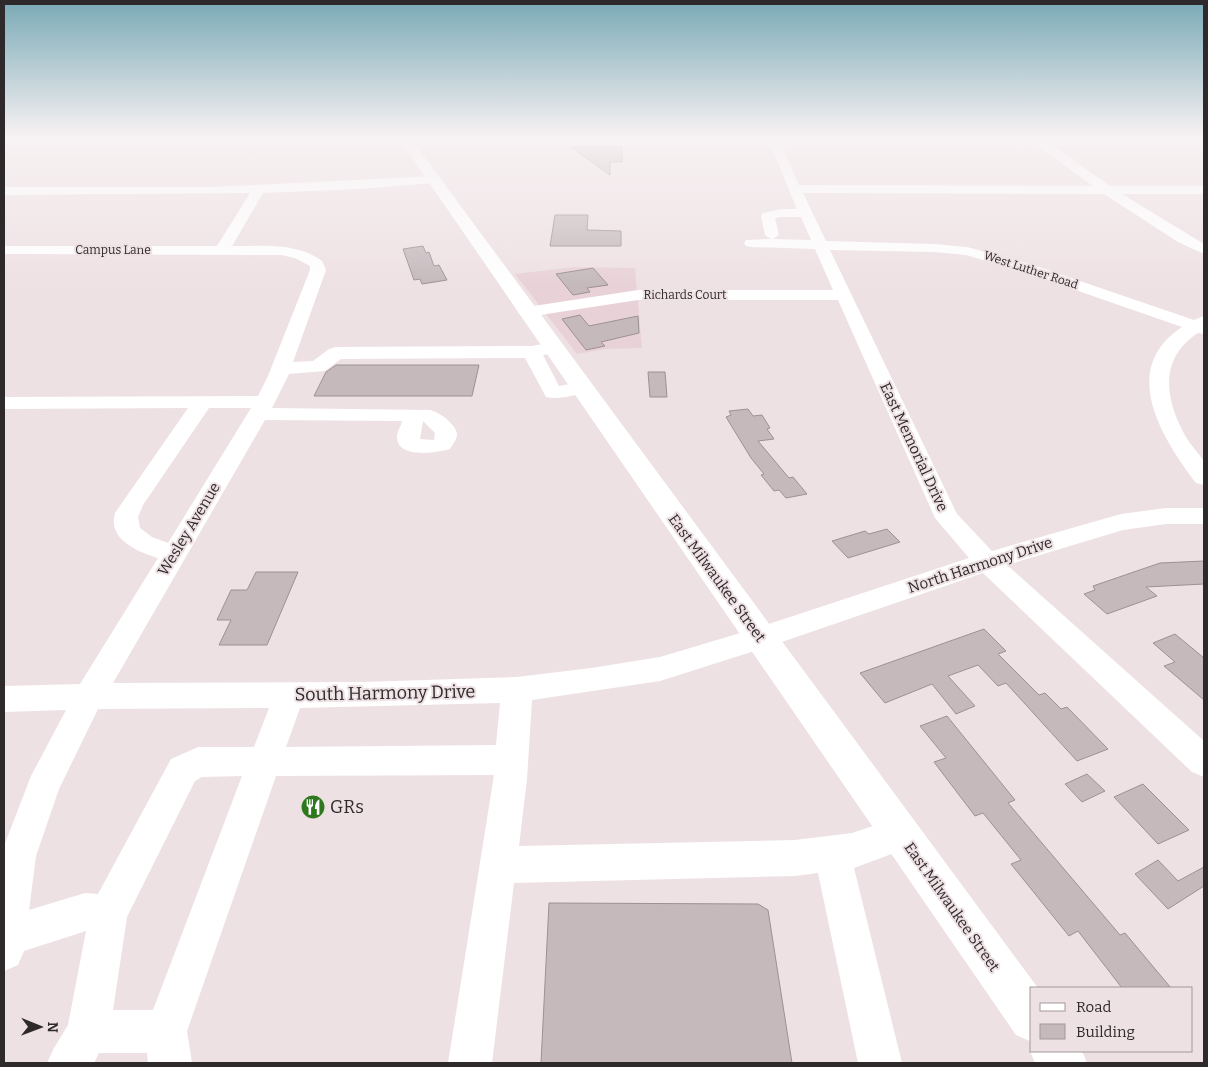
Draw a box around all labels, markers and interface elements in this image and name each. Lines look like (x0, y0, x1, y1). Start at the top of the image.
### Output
street label: Campus Lane (75, 243, 151, 257)
street label: West Luther Road (982, 248, 1080, 292)
street label: Richards Court (644, 288, 727, 302)
street label: East Memorial Drive (876, 380, 952, 514)
street label: Wesley Avenue (154, 479, 224, 579)
street label: East Milwaukee Street (665, 511, 770, 646)
street label: North Harmony Drive (906, 533, 1054, 597)
street label: South Harmony Drive (294, 680, 476, 706)
restaurant icon: GRs (300, 794, 326, 820)
place label: GRs (330, 796, 364, 818)
street label: East Milwaukee Street (901, 839, 1004, 976)
legend (1030, 987, 1193, 1052)
text: Road (1076, 998, 1111, 1016)
north arrow (15, 1002, 65, 1052)
text: N (44, 1022, 61, 1033)
text: Building (1076, 1023, 1135, 1041)

